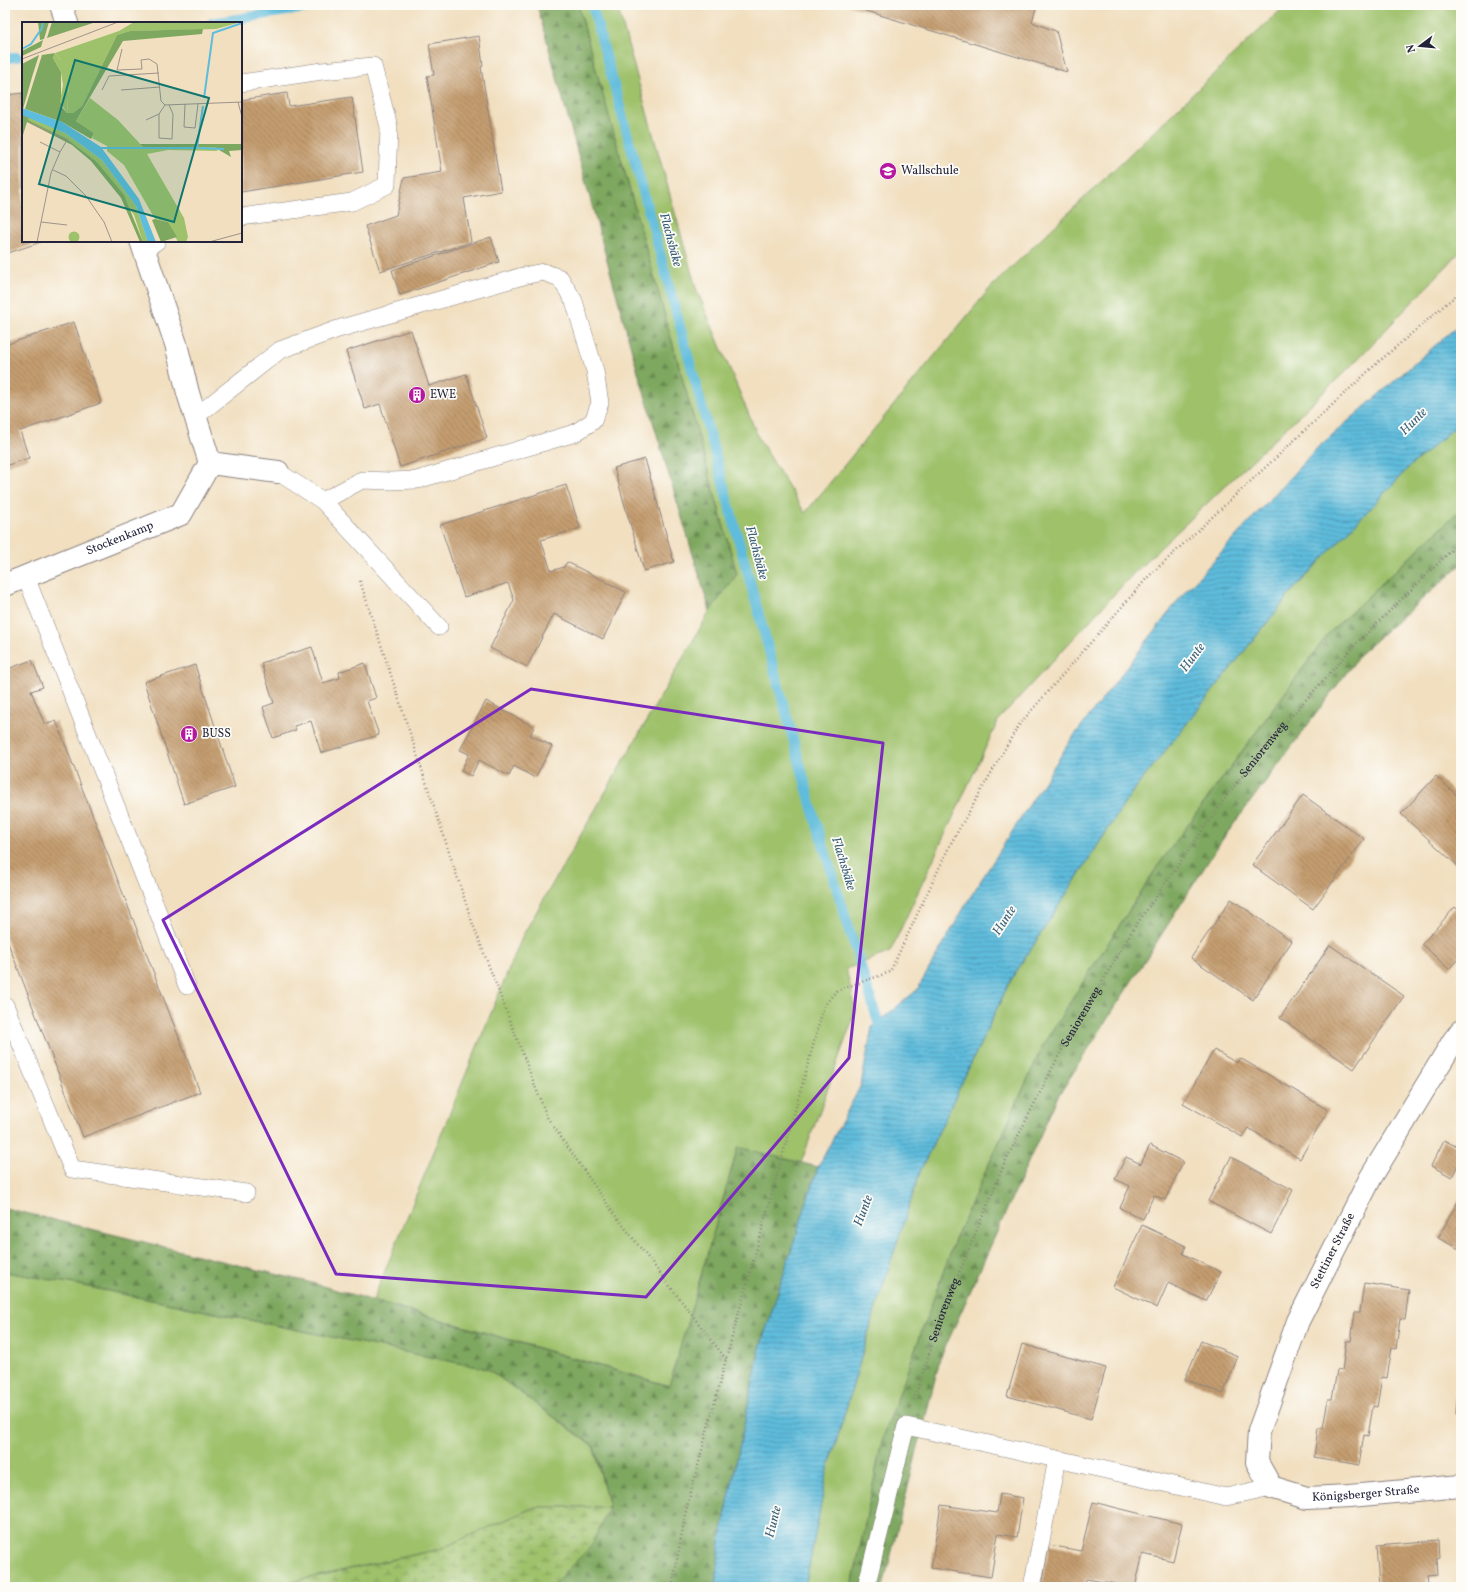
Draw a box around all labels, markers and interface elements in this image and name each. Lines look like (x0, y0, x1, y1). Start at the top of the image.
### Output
inset map (22, 22, 242, 242)
north arrow (1400, 26, 1440, 66)
text: N (1404, 42, 1420, 54)
school or university icon: Wallschule (878, 161, 898, 181)
place label: Wallschule (901, 163, 959, 179)
water label: Flachsbäke (654, 211, 686, 269)
building icon: EWE (407, 385, 427, 405)
place label: EWE (430, 387, 456, 403)
water label: Hunte (1396, 404, 1432, 440)
street label: Stockenkamp (84, 518, 156, 559)
water label: Flachsbäke (740, 524, 772, 582)
water label: Hunte (1176, 640, 1210, 676)
street label: Seniorenweg (1236, 718, 1291, 781)
building icon: BUSS (179, 724, 199, 744)
place label: BUSS (202, 726, 231, 742)
water label: Flachsbäke (826, 835, 860, 893)
water label: Hunte (989, 902, 1021, 939)
street label: Seniorenweg (1057, 984, 1106, 1050)
water label: Hunte (850, 1193, 878, 1229)
street label: Stettiner Straße (1307, 1210, 1359, 1292)
street label: Seniorenweg (926, 1275, 964, 1345)
street label: Königsberger Straße (1312, 1482, 1420, 1506)
water label: Hunte (761, 1504, 787, 1540)

